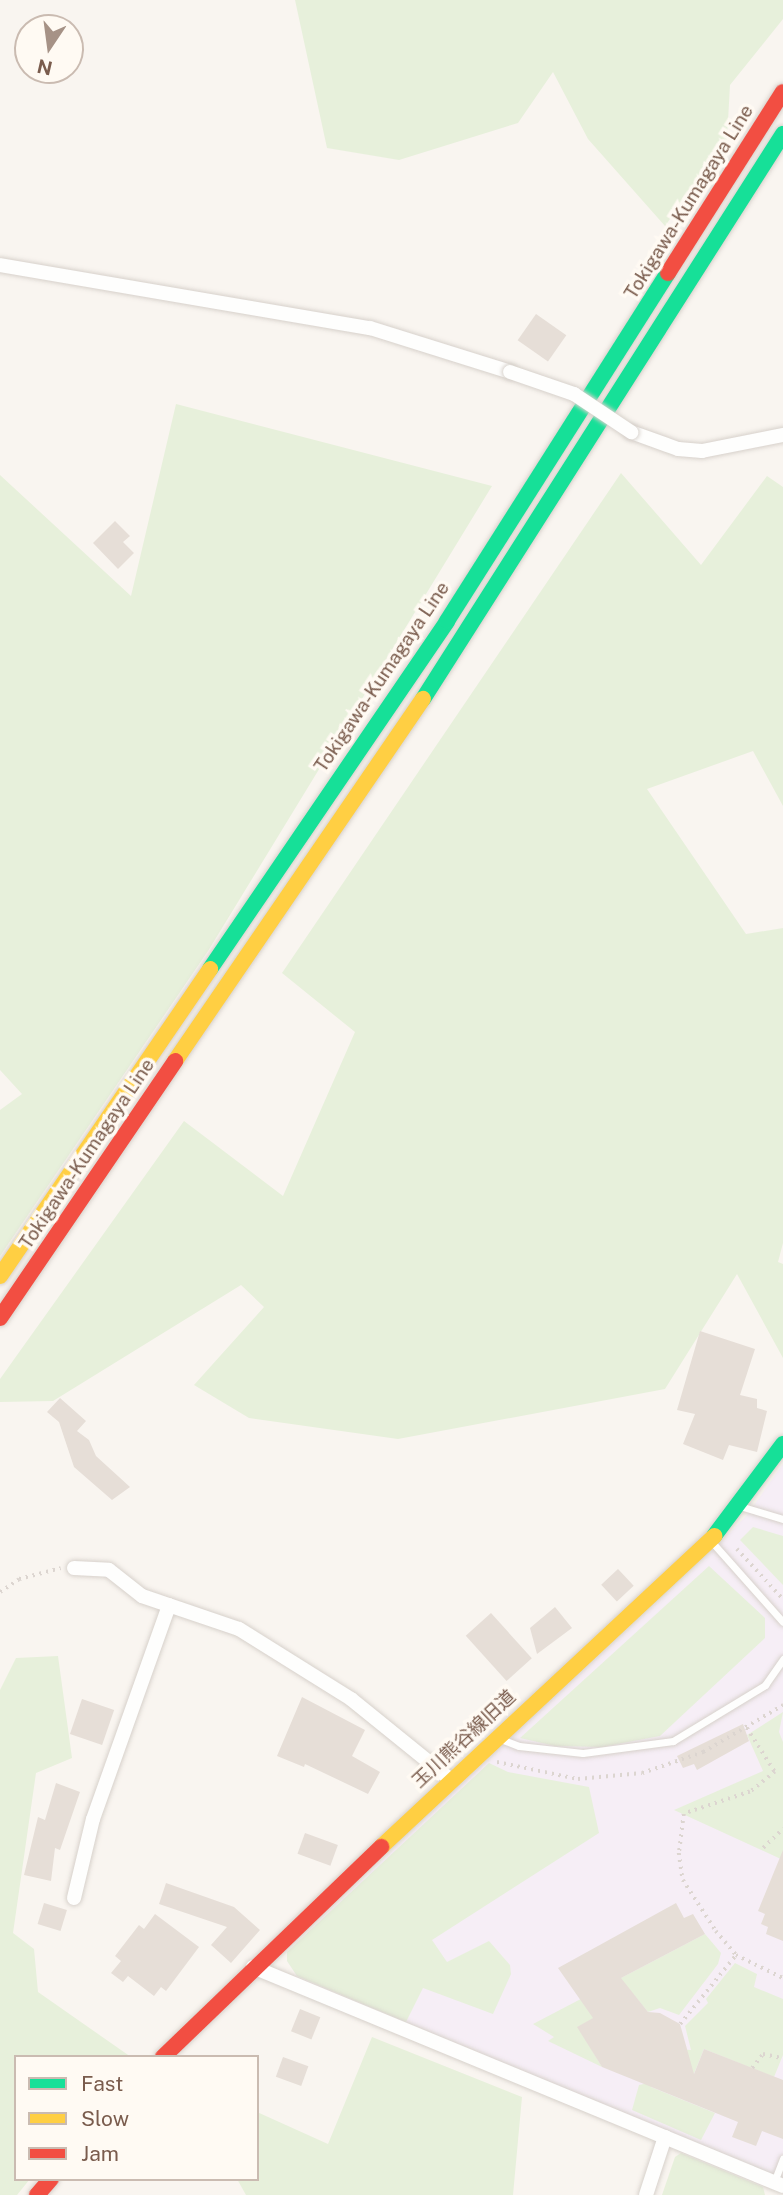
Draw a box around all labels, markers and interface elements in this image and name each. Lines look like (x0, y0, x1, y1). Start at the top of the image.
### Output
north arrow (14, 14, 84, 84)
text: N (35, 55, 54, 80)
street label: Tokigawa-Kumagaya Line (620, 101, 758, 303)
street label: Tokigawa-Kumagaya Line (310, 577, 454, 777)
street label: Tokigawa-Kumagaya Line (15, 1054, 159, 1254)
street label: 玉川熊谷線旧道 (408, 1685, 520, 1793)
legend (14, 2055, 259, 2181)
text: Fast (81, 2071, 123, 2096)
text: Slow (81, 2106, 129, 2131)
text: Jam (81, 2141, 119, 2166)

